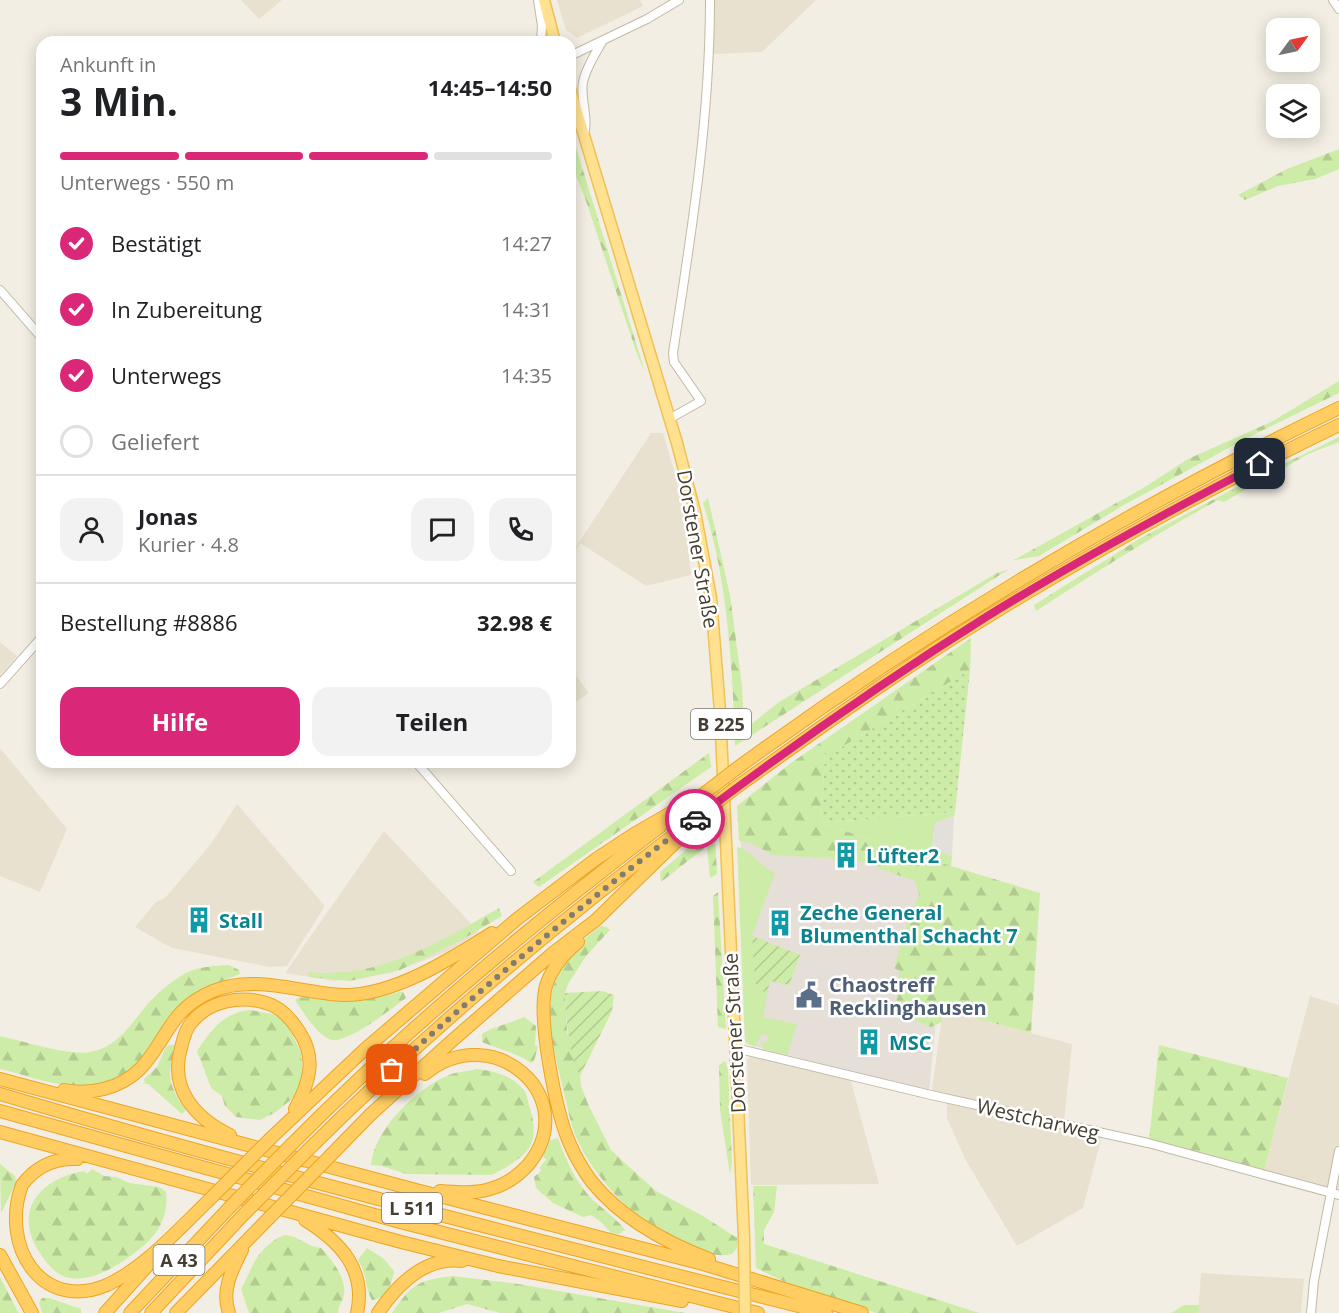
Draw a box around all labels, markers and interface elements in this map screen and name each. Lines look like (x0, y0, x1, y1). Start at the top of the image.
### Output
north arrow (1266, 18, 1320, 72)
map controls (1266, 18, 1320, 138)
text: Ankunft in (60, 51, 156, 78)
text: 14:45–14:50 (428, 72, 552, 102)
text: 3 Min. (60, 74, 178, 127)
button: layers (1266, 84, 1320, 138)
text: Unterwegs · 550 m (60, 169, 234, 196)
icon: check (60, 227, 93, 260)
text: Bestätigt (111, 228, 201, 258)
text: 14:27 (501, 230, 552, 257)
icon: check (60, 293, 93, 326)
text: In Zubereitung (111, 294, 262, 324)
text: 14:31 (501, 296, 552, 323)
icon: check (60, 359, 93, 392)
text: Unterwegs (111, 360, 222, 390)
text: 14:35 (501, 362, 552, 389)
text: Geliefert (111, 426, 199, 456)
pin (1234, 438, 1285, 489)
icon: home (1243, 447, 1276, 480)
street label: Dorstener Straße (671, 468, 725, 630)
button: person (60, 498, 123, 561)
button: chat (411, 498, 474, 561)
button: phone (489, 498, 552, 561)
text: Jonas (138, 501, 198, 531)
text: Kurier · 4.8 (138, 531, 239, 558)
text: Bestellung #8886 (60, 607, 238, 637)
text: 32.98 € (477, 607, 552, 637)
button: Hilfe (60, 687, 300, 756)
button: Teilen (312, 687, 552, 756)
road number: B 225 (691, 709, 751, 739)
courier (665, 789, 725, 849)
icon: car (679, 803, 712, 836)
building icon: Lüfter2 (831, 840, 861, 870)
place label: Lüfter2 (866, 842, 939, 869)
place label: Zeche General Blumenthal Schacht 7 (800, 899, 1018, 949)
building icon: Stall (184, 905, 214, 935)
place label: Stall (219, 907, 263, 934)
building icon: Zeche General Blumenthal Schacht 7 (765, 908, 795, 938)
street label: Dorstener Straße (716, 952, 752, 1114)
place label: Chaostreff Recklinghausen (829, 971, 987, 1021)
public building icon: Chaostreff Recklinghausen (794, 980, 824, 1010)
building icon: MSC (854, 1027, 884, 1057)
place label: MSC (889, 1029, 932, 1056)
pin (366, 1044, 417, 1095)
icon: bag (375, 1053, 408, 1086)
street label: Westcharweg (974, 1092, 1102, 1146)
road number: L 511 (382, 1193, 442, 1223)
road number: A 43 (154, 1245, 204, 1275)

